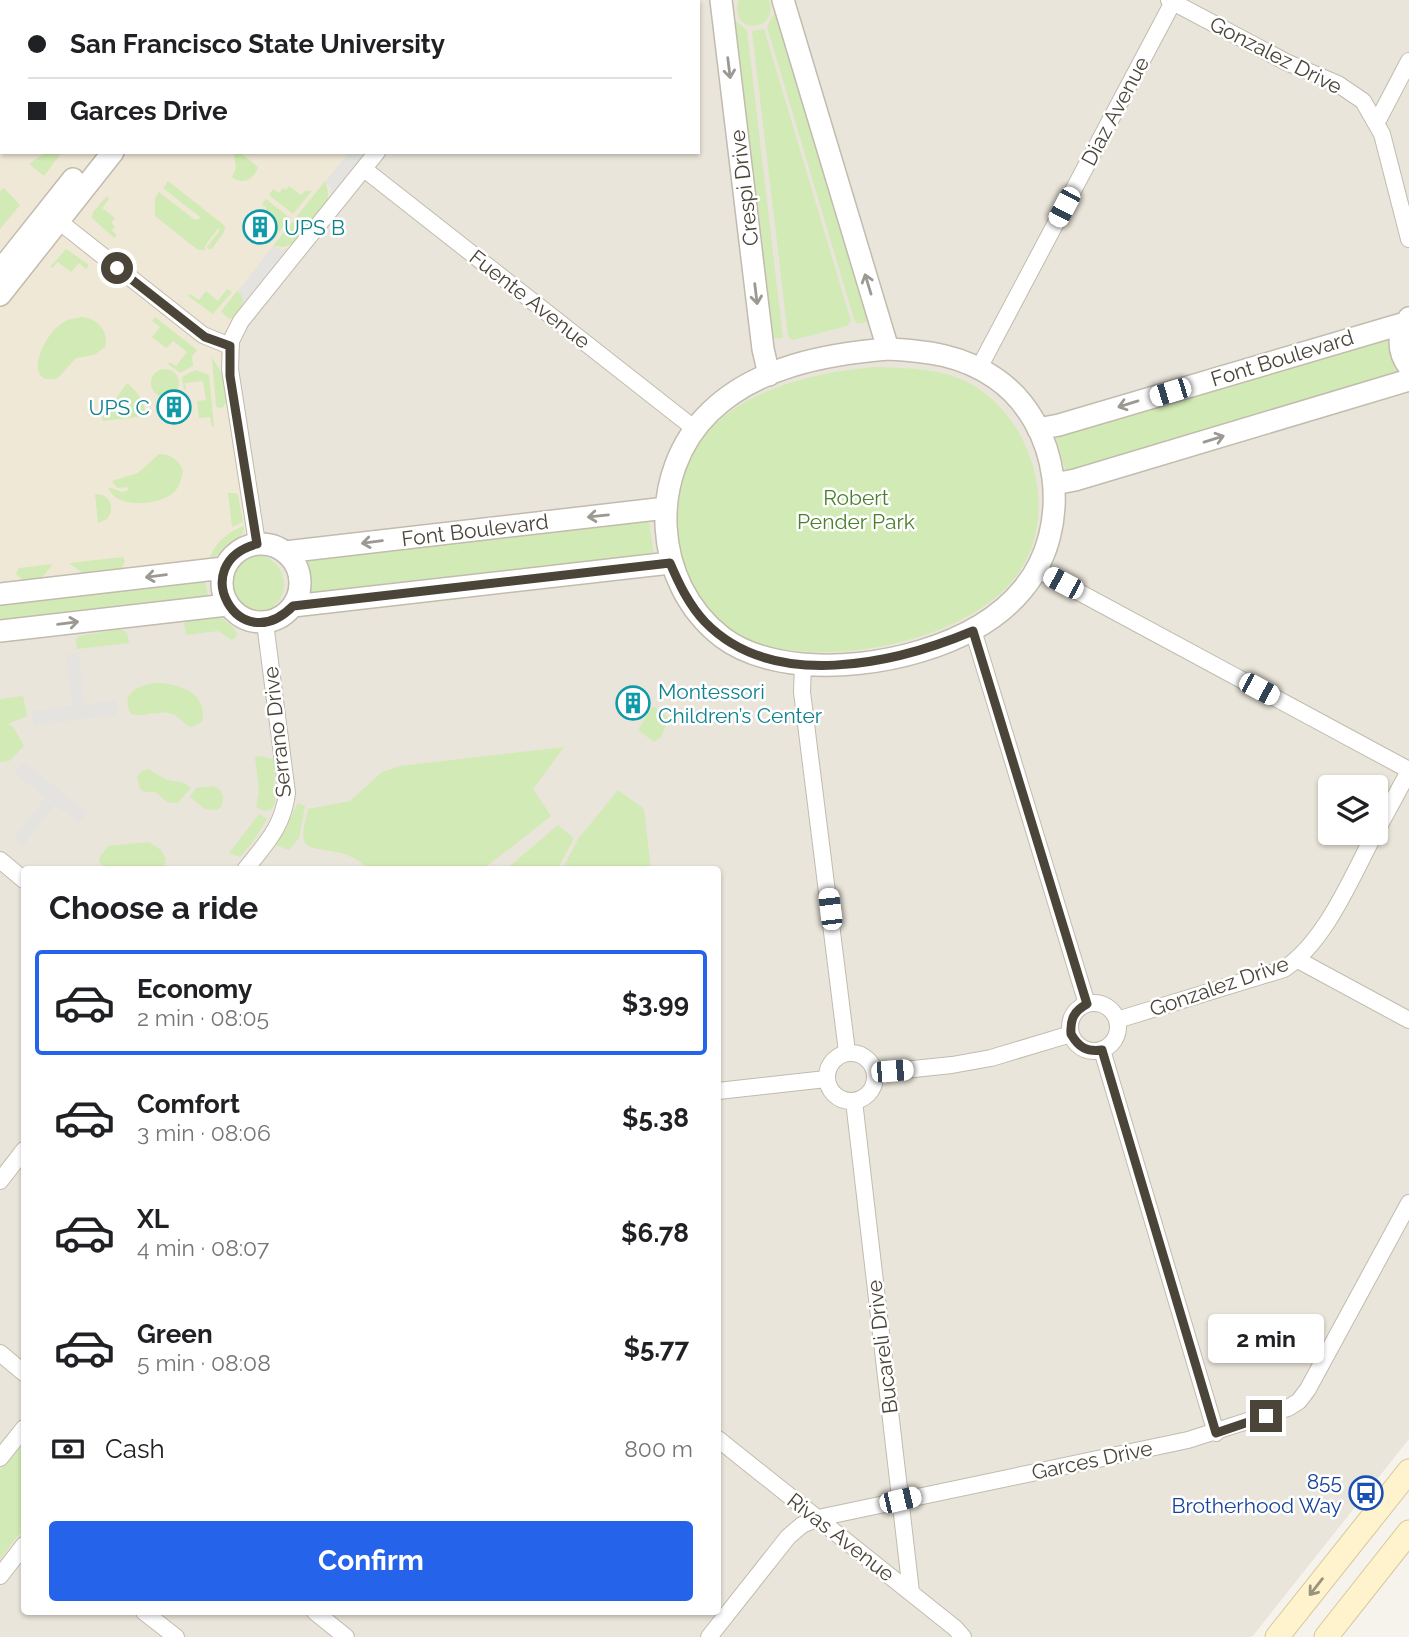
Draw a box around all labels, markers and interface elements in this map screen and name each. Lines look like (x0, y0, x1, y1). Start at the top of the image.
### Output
street label: Gonzalez Drive (1206, 11, 1346, 99)
text: San Francisco State University (70, 29, 445, 59)
street label: Diaz Avenue (1076, 52, 1154, 170)
one-way arrow (722, 56, 735, 79)
text: Garces Drive (70, 96, 228, 126)
street label: Crespi Drive (724, 128, 764, 248)
car (1045, 184, 1084, 230)
building icon: UPS B (241, 208, 279, 246)
place label: UPS B (284, 215, 345, 240)
street label: Fuente Avenue (465, 244, 595, 354)
route start (101, 252, 133, 284)
one-way arrow (861, 273, 874, 295)
one-way arrow (750, 282, 763, 304)
street label: Font Boulevard (1208, 324, 1356, 392)
car (1147, 376, 1194, 408)
building icon: UPS C (155, 388, 193, 426)
place label: UPS C (89, 395, 150, 420)
one-way arrow (1117, 399, 1139, 412)
one-way arrow (1202, 431, 1224, 444)
park label: Robert Pender Park (797, 485, 915, 534)
street label: Font Boulevard (400, 509, 550, 551)
one-way arrow (587, 509, 610, 522)
one-way arrow (361, 535, 384, 548)
car (1040, 564, 1087, 602)
one-way arrow (145, 569, 168, 582)
one-way arrow (56, 616, 79, 629)
street label: Serrano Drive (258, 665, 296, 799)
car (1236, 670, 1283, 708)
place label: Montessori Children’s Center (658, 679, 823, 728)
building icon: Montessori Children’s Center (614, 684, 652, 722)
map controls (1318, 775, 1388, 845)
button: layers (1318, 775, 1388, 845)
car (818, 887, 843, 931)
text: Choose a ride (49, 889, 258, 926)
street label: Gonzalez Drive (1146, 951, 1292, 1021)
icon: car (53, 971, 116, 1034)
text: Economy (137, 974, 252, 1004)
text: $3.99 (622, 988, 689, 1018)
text: 2 min · 08:05 (137, 1004, 269, 1031)
car (871, 1059, 914, 1083)
icon: car (53, 1086, 116, 1149)
text: Comfort (137, 1089, 240, 1119)
text: $5.38 (622, 1103, 689, 1133)
text: 3 min · 08:06 (137, 1119, 271, 1146)
icon: car (53, 1201, 116, 1264)
text: XL (137, 1204, 169, 1234)
text: $6.78 (621, 1218, 689, 1248)
text: 4 min · 08:07 (137, 1234, 269, 1261)
street label: Bucareli Drive (861, 1279, 903, 1415)
callout: 2 min (1208, 1314, 1324, 1364)
icon: car (53, 1316, 116, 1379)
text: Green (137, 1319, 213, 1349)
text: 2 min (1236, 1325, 1296, 1352)
text: $5.77 (623, 1333, 689, 1363)
text: 5 min · 08:08 (137, 1349, 271, 1376)
route end (1250, 1400, 1282, 1432)
icon: cash (49, 1430, 87, 1468)
text: Cash (105, 1434, 165, 1464)
text: 800 m (624, 1435, 693, 1462)
street label: Garces Drive (1029, 1435, 1155, 1485)
place label: 855 Brotherhood Way (1171, 1469, 1342, 1518)
bus stop icon: 855 Brotherhood Way (1347, 1474, 1385, 1512)
car (878, 1485, 923, 1515)
street label: Rivas Avenue (782, 1487, 900, 1587)
button: Confirm (49, 1521, 693, 1601)
one-way arrow (1309, 1577, 1324, 1596)

